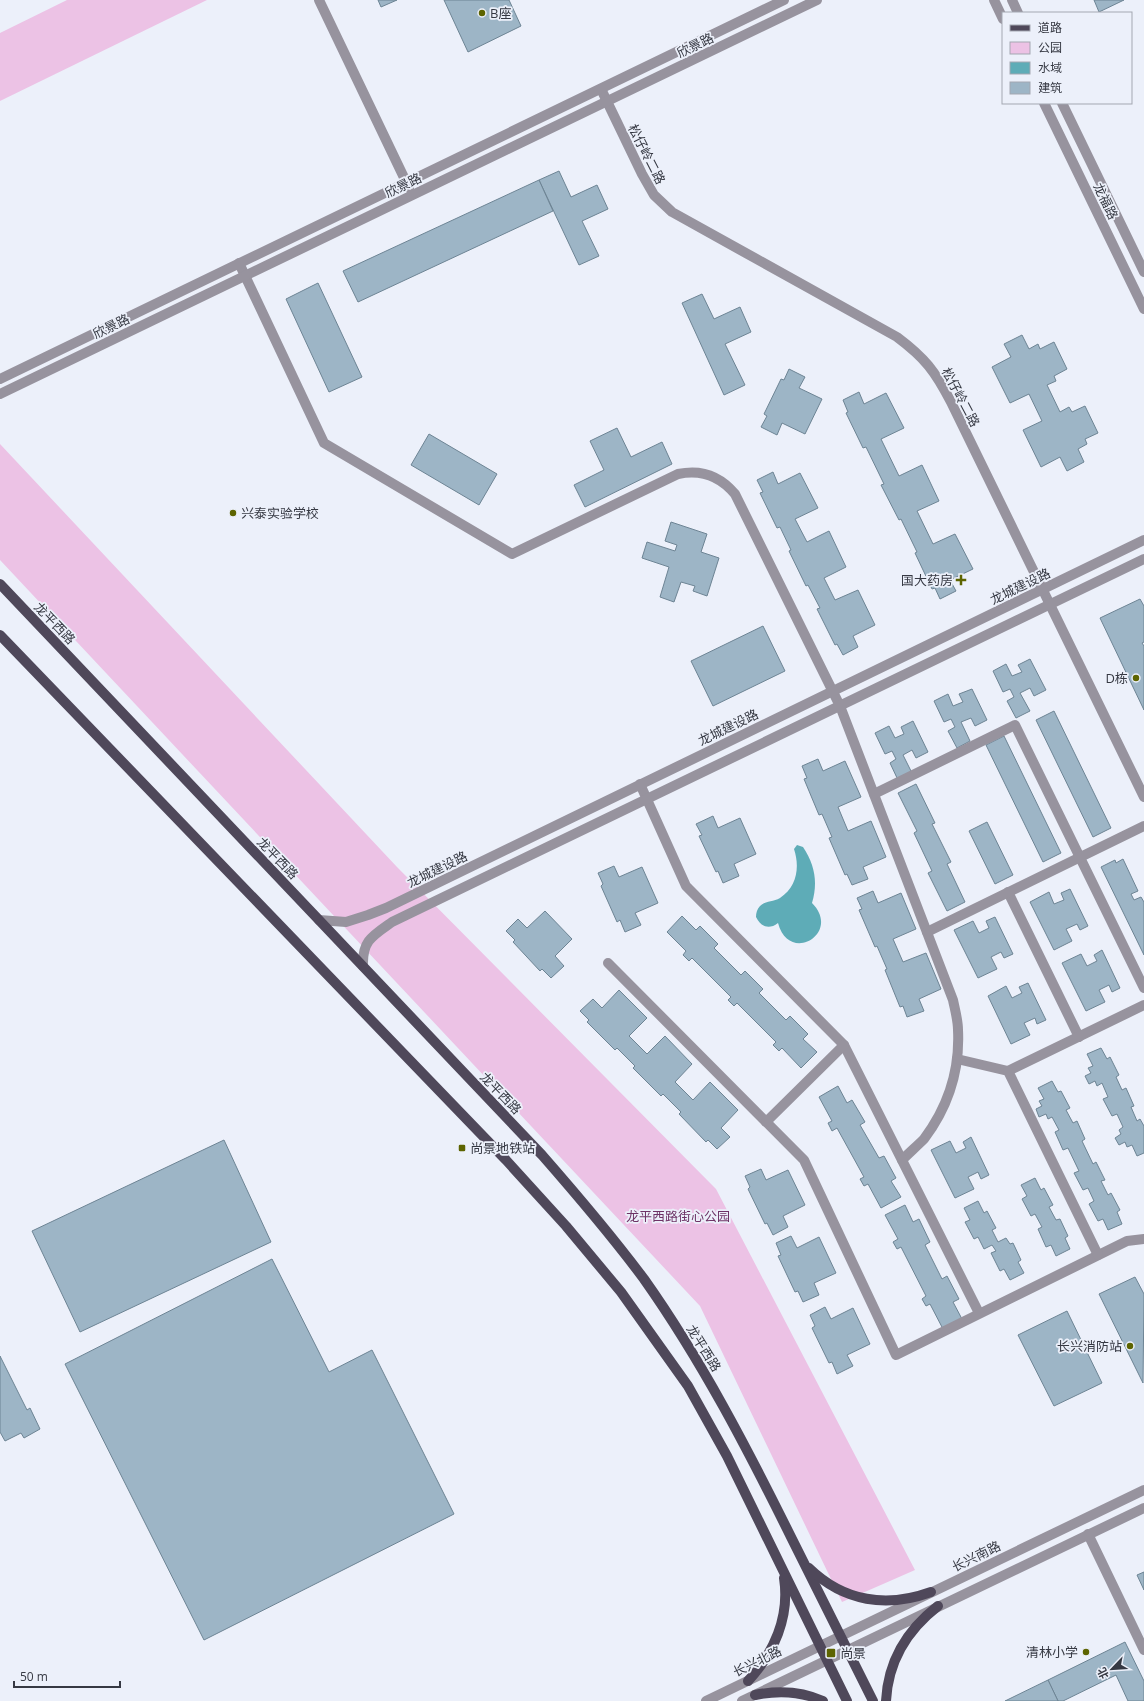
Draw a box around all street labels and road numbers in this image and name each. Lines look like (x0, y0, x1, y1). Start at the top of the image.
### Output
street label: 欣景路 (674, 28, 716, 62)
street label: 松仔岭二路 (624, 121, 670, 187)
street label: 欣景路 (382, 168, 424, 202)
street label: 龙福路 (1089, 180, 1123, 222)
street label: 欣景路 (90, 309, 132, 343)
street label: 松仔岭二路 (938, 364, 984, 430)
street label: 龙城建设路 (987, 564, 1053, 608)
street label: 龙平西路 (30, 598, 80, 648)
street label: 龙城建设路 (695, 705, 761, 749)
street label: 龙平西路 (253, 833, 303, 883)
street label: 龙城建设路 (404, 847, 470, 891)
street label: 龙平西路 (476, 1068, 526, 1118)
street label: 龙平西路 (683, 1321, 725, 1375)
street label: 长兴南路 (949, 1537, 1003, 1575)
street label: 长兴北路 (730, 1642, 784, 1680)

